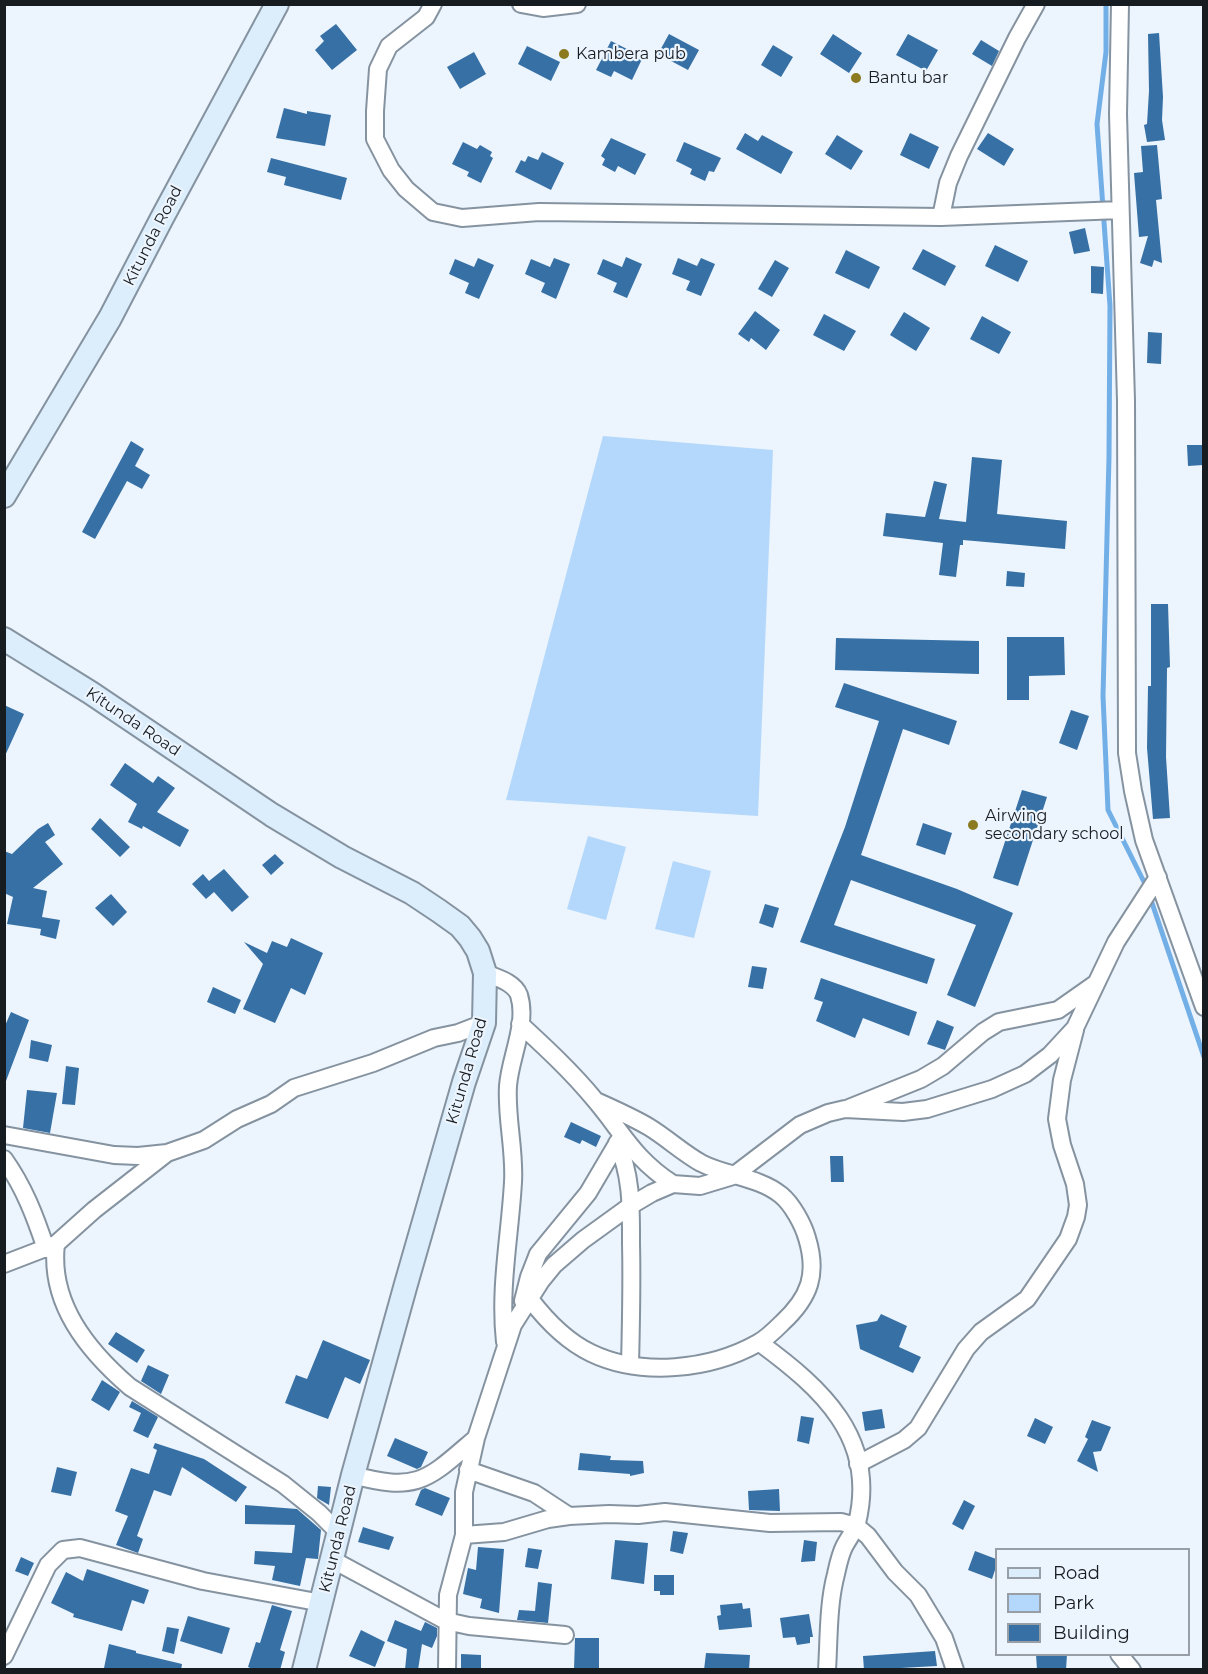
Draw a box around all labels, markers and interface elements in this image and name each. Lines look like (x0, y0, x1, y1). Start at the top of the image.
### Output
place label: Kambera pub (576, 44, 686, 64)
marker: Kambera pub (557, 47, 571, 61)
place label: Bantu bar (868, 68, 948, 88)
marker: Bantu bar (849, 71, 863, 85)
street label: Kitunda Road (119, 183, 187, 289)
street label: Kitunda Road (82, 683, 184, 761)
place label: Airwing secondary school (985, 806, 1124, 844)
marker: Airwing secondary school (966, 818, 980, 832)
street label: Kitunda Road (443, 1016, 491, 1126)
street label: Kitunda Road (315, 1483, 361, 1595)
legend (995, 1548, 1190, 1656)
text: Road (1053, 1562, 1100, 1584)
text: Park (1053, 1592, 1094, 1614)
text: Building (1053, 1622, 1130, 1644)

